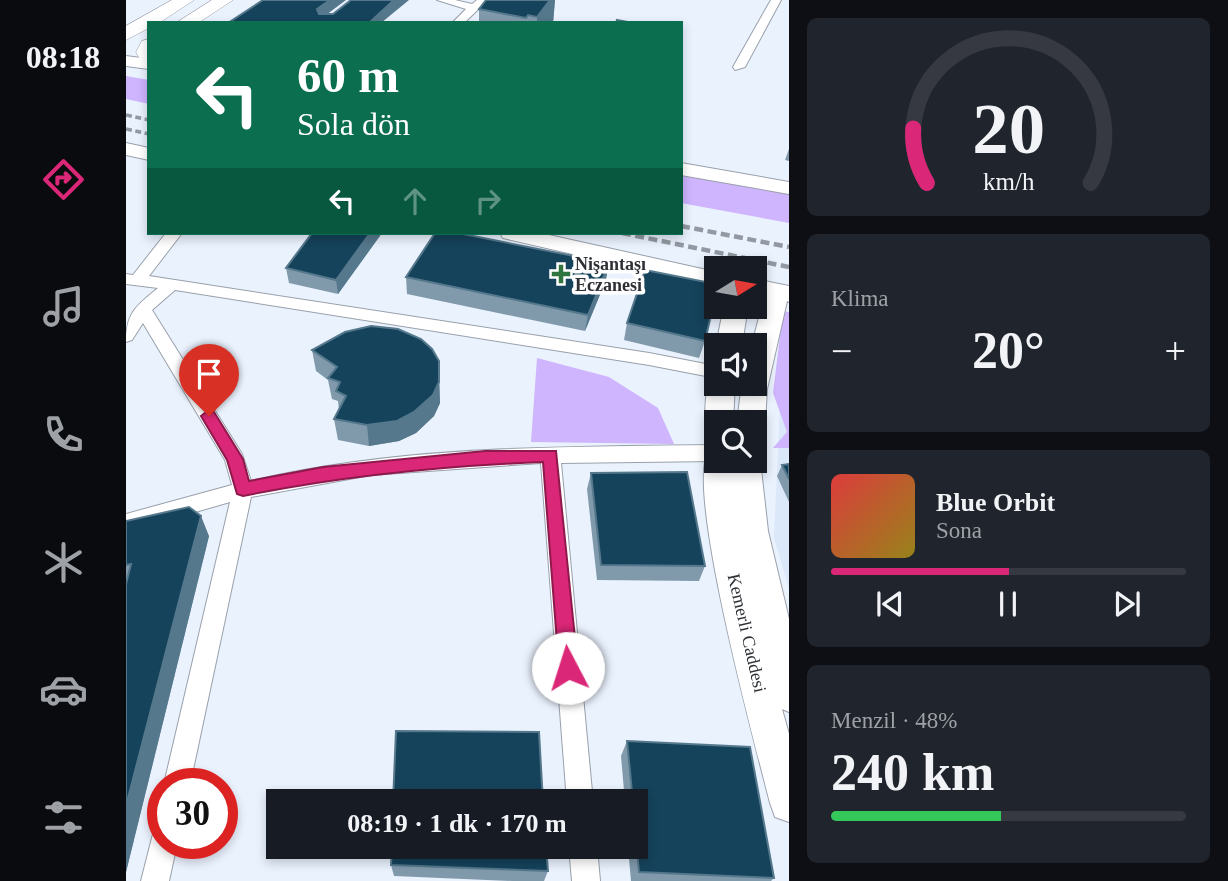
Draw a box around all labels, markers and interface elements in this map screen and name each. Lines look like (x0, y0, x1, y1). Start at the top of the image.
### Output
text: 08:18 (26, 39, 100, 75)
text: 60 m (297, 48, 399, 103)
icon: left (182, 49, 273, 140)
text: 20 (972, 88, 1045, 169)
text: Sola dön (297, 106, 410, 142)
icon: directions (39, 155, 88, 204)
text: km/h (983, 168, 1035, 195)
icon: left (323, 182, 361, 220)
icon: ahead (396, 182, 434, 220)
icon: right (469, 182, 507, 220)
place label: Nişantaşı Eczanesi (575, 254, 646, 295)
north arrow (704, 256, 766, 318)
map controls (704, 256, 767, 473)
marker: Nişantaşı Eczanesi (553, 266, 569, 282)
icon: music (39, 282, 88, 331)
text: Klima (831, 286, 889, 311)
text: 20° (972, 322, 1045, 379)
text: − (831, 330, 852, 372)
text: + (1165, 330, 1186, 372)
button: sound (704, 333, 767, 396)
pin (179, 344, 239, 416)
icon: arrive (190, 355, 228, 393)
icon: phone (39, 410, 88, 459)
button: search (704, 410, 767, 473)
text: Blue Orbit (936, 488, 1055, 517)
text: Sona (936, 518, 982, 543)
icon: climate (39, 538, 88, 587)
street label: Kemerli Caddesi (724, 572, 770, 694)
icon: previous (871, 585, 909, 623)
icon: pause (989, 585, 1027, 623)
icon: next (1108, 585, 1146, 623)
position arrow (531, 631, 605, 705)
icon: car (39, 665, 88, 714)
text: Menzil · 48% (831, 708, 957, 733)
text: 240 km (831, 744, 994, 801)
speed limit sign: 30 (147, 768, 238, 859)
icon: filters (39, 793, 88, 842)
text: 08:19 · 1 dk · 170 m (347, 809, 567, 838)

